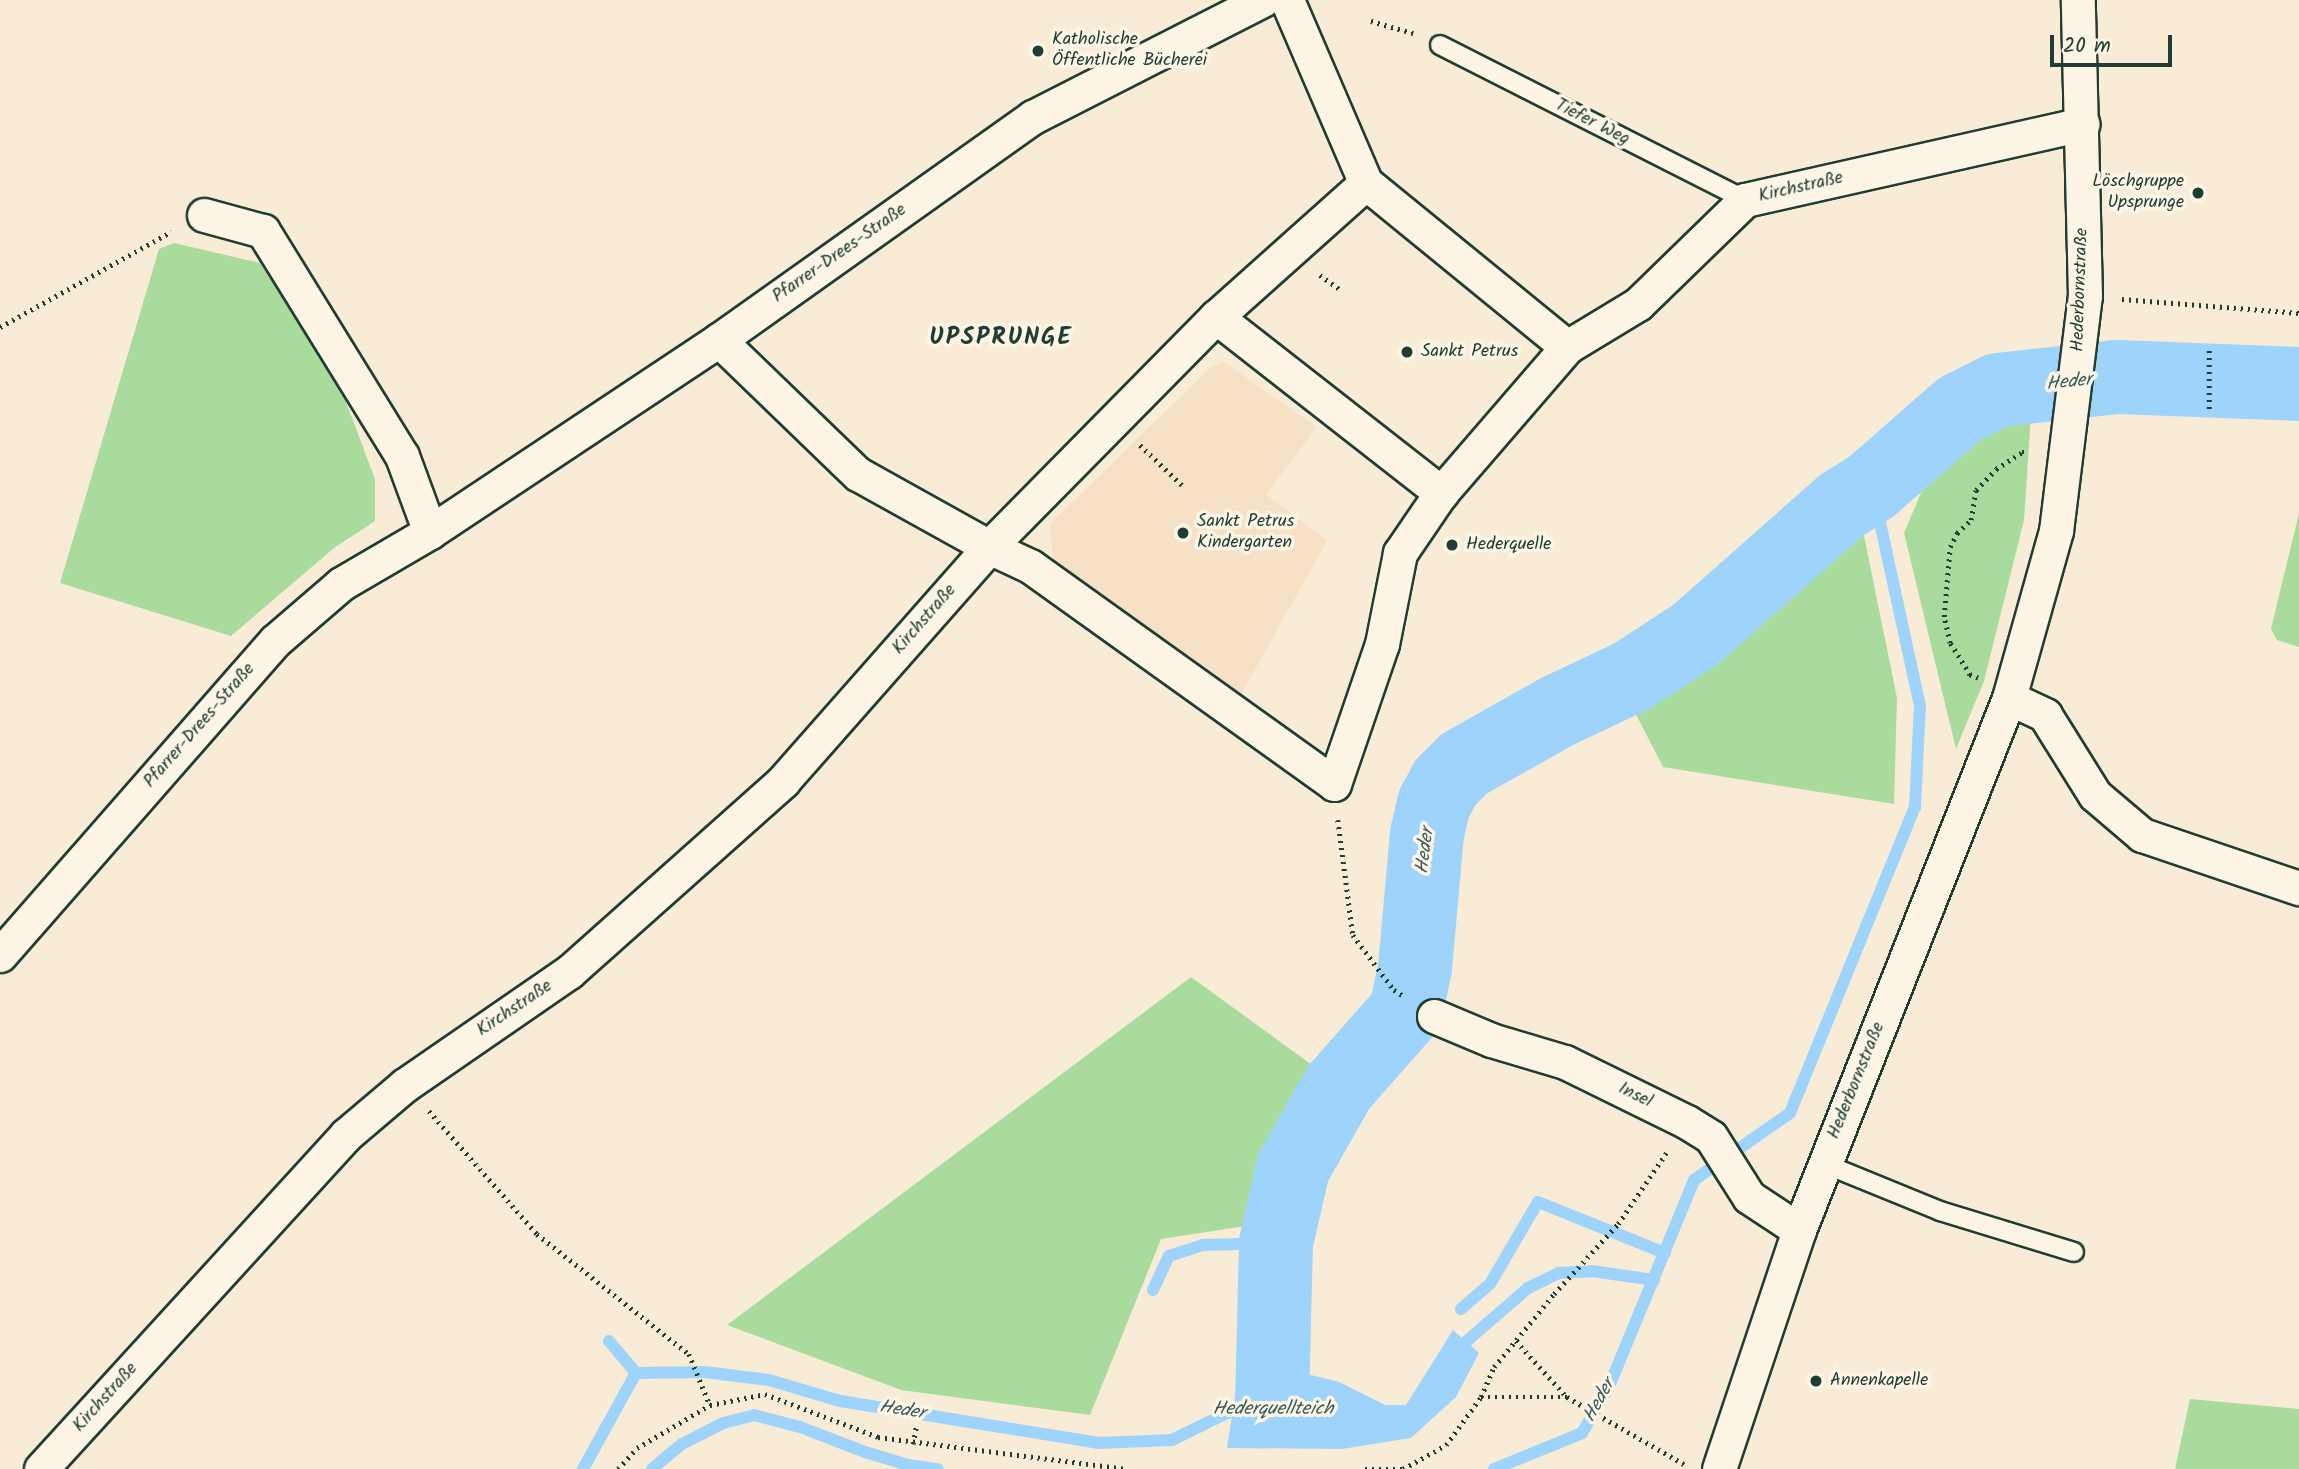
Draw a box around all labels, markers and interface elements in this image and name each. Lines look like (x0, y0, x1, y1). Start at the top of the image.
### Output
scale bar (2054, 21, 2176, 65)
place label: Katholische Öffentliche Bücherei (1052, 30, 1207, 72)
text: 20 m (2063, 30, 2111, 63)
marker: Katholische Öffentliche Bücherei (1030, 43, 1046, 59)
street label: Tiefer Weg (1551, 95, 1633, 151)
street label: Kirchstraße (1757, 168, 1845, 208)
place label: Löschgruppe Upsprunge (2092, 172, 2184, 214)
marker: Löschgruppe Upsprunge (2190, 185, 2206, 201)
street label: Pfarrer-Drees-Straße (769, 200, 911, 308)
street label: Hederbornstraße (2068, 228, 2094, 352)
district label: UPSPRUNGE (930, 324, 1072, 352)
place label: Sankt Petrus (1421, 341, 1518, 363)
marker: Sankt Petrus (1399, 344, 1415, 360)
water label: Heder (2045, 369, 2093, 397)
place label: Sankt Petrus Kindergarten (1197, 512, 1294, 554)
marker: Sankt Petrus Kindergarten (1175, 525, 1191, 541)
place label: Hederquelle (1466, 534, 1551, 556)
marker: Hederquelle (1444, 537, 1460, 553)
street label: Kirchstraße (889, 580, 961, 660)
street label: Pfarrer-Drees-Straße (140, 659, 260, 793)
water label: Heder (1412, 827, 1440, 875)
street label: Kirchstraße (473, 976, 557, 1042)
street label: Hederbornstraße (1824, 1019, 1890, 1143)
street label: Insel (1614, 1079, 1656, 1113)
street label: Kirchstraße (69, 1359, 143, 1437)
place label: Annenkapelle (1830, 1370, 1928, 1392)
marker: Annenkapelle (1808, 1373, 1824, 1389)
water label: Heder (1579, 1376, 1621, 1426)
water label: Heder (878, 1396, 926, 1426)
water label: Hederquellteich (1213, 1399, 1333, 1421)

